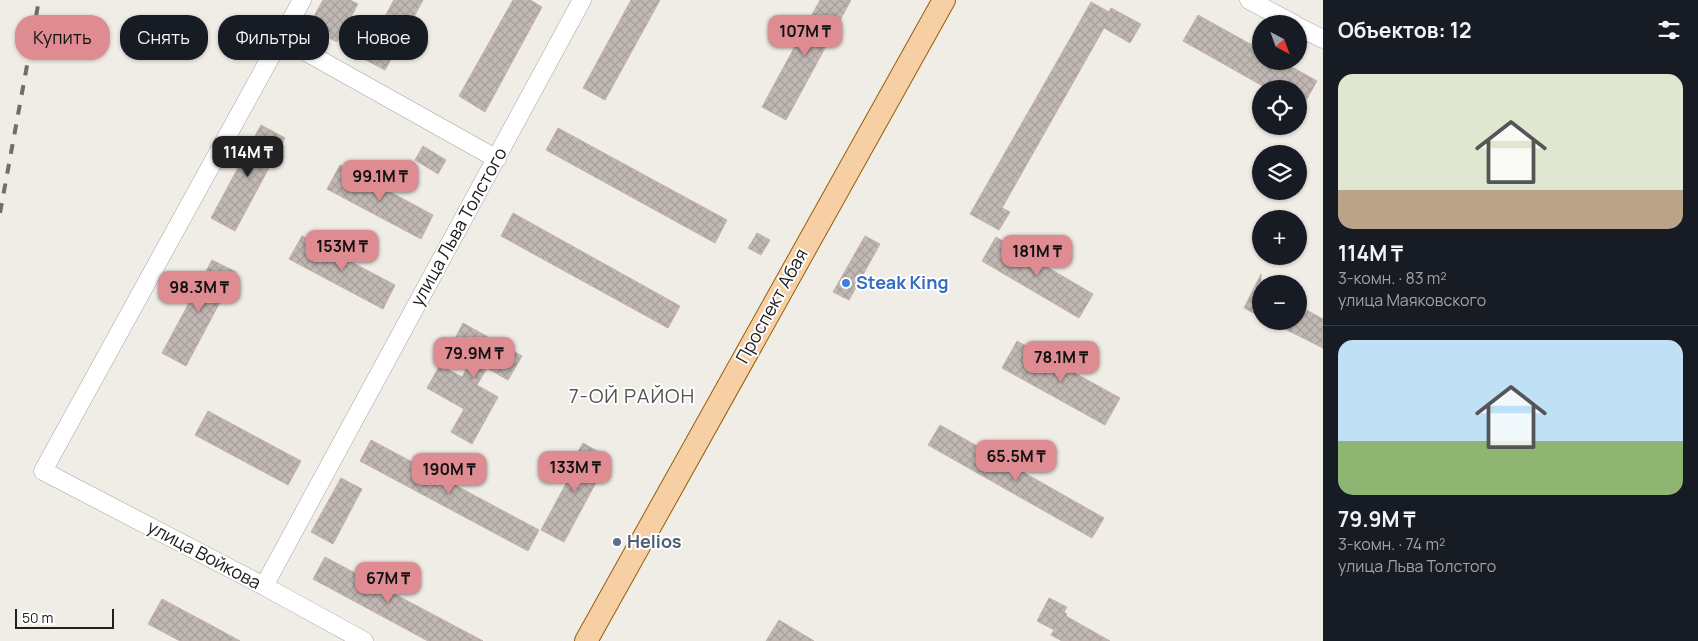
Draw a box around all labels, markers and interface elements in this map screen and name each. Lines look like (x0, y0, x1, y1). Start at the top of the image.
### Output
chip: Купить (15, 15, 110, 60)
chip: Снять (120, 15, 208, 60)
chip: Фильтры (218, 15, 329, 60)
chip: Новое (339, 15, 428, 60)
pin: 107M ₸ (764, 15, 846, 57)
north arrow (1252, 15, 1308, 70)
map controls (1252, 15, 1307, 330)
text: Объектов: 12 (1338, 16, 1472, 44)
icon: filters (1655, 16, 1683, 44)
text: 107M ₸ (779, 20, 831, 42)
button: locate (1252, 80, 1307, 135)
icon: home (1466, 107, 1556, 197)
pin: 114M ₸ (207, 136, 289, 178)
text: 114M ₸ (223, 141, 273, 163)
street label: улица Льва Толстого (404, 143, 512, 310)
button: layers (1252, 145, 1307, 200)
pin: 99.1M ₸ (334, 160, 426, 202)
text: 99.1M ₸ (352, 165, 408, 187)
button: + (1252, 210, 1307, 265)
pin: 153M ₸ (301, 230, 383, 272)
pin: 181M ₸ (996, 234, 1078, 277)
text: 153M ₸ (316, 235, 368, 257)
text: 114M ₸ (1338, 239, 1403, 267)
text: 181M ₸ (1012, 240, 1062, 262)
street label: Проспект Абая (730, 244, 813, 367)
text: 3-комн. · 83 m² (1338, 267, 1447, 289)
pin: 98.3M ₸ (153, 270, 245, 313)
place label: Steak King (856, 270, 949, 294)
button: − (1252, 275, 1307, 330)
text: 98.3M ₸ (169, 276, 229, 298)
marker: Steak King (840, 277, 852, 289)
text: улица Маяковского (1338, 289, 1486, 311)
pin: 79.9M ₸ (428, 336, 520, 379)
pin: 78.1M ₸ (1015, 340, 1107, 383)
text: 79.9M ₸ (445, 342, 503, 364)
text: 78.1M ₸ (1034, 346, 1088, 368)
icon: home (1466, 372, 1556, 462)
district label: 7-ОЙ РАЙОН (569, 382, 695, 409)
pin: 65.5M ₸ (970, 440, 1062, 482)
text: 65.5M ₸ (986, 445, 1046, 467)
pin: 133M ₸ (534, 450, 616, 493)
pin: 190M ₸ (408, 452, 490, 495)
text: 133M ₸ (549, 456, 601, 478)
text: 190M ₸ (422, 458, 476, 480)
text: 79.9M ₸ (1338, 505, 1415, 533)
street label: улица Войкова (143, 514, 265, 594)
place label: Helios (627, 529, 682, 553)
text: 3-комн. · 74 m² (1338, 533, 1445, 555)
marker: Helios (611, 536, 623, 548)
text: улица Льва Толстого (1338, 555, 1496, 577)
pin: 67M ₸ (353, 562, 423, 604)
text: 67M ₸ (366, 567, 410, 589)
scale bar (15, 606, 114, 629)
text: 50 m (22, 608, 53, 627)

